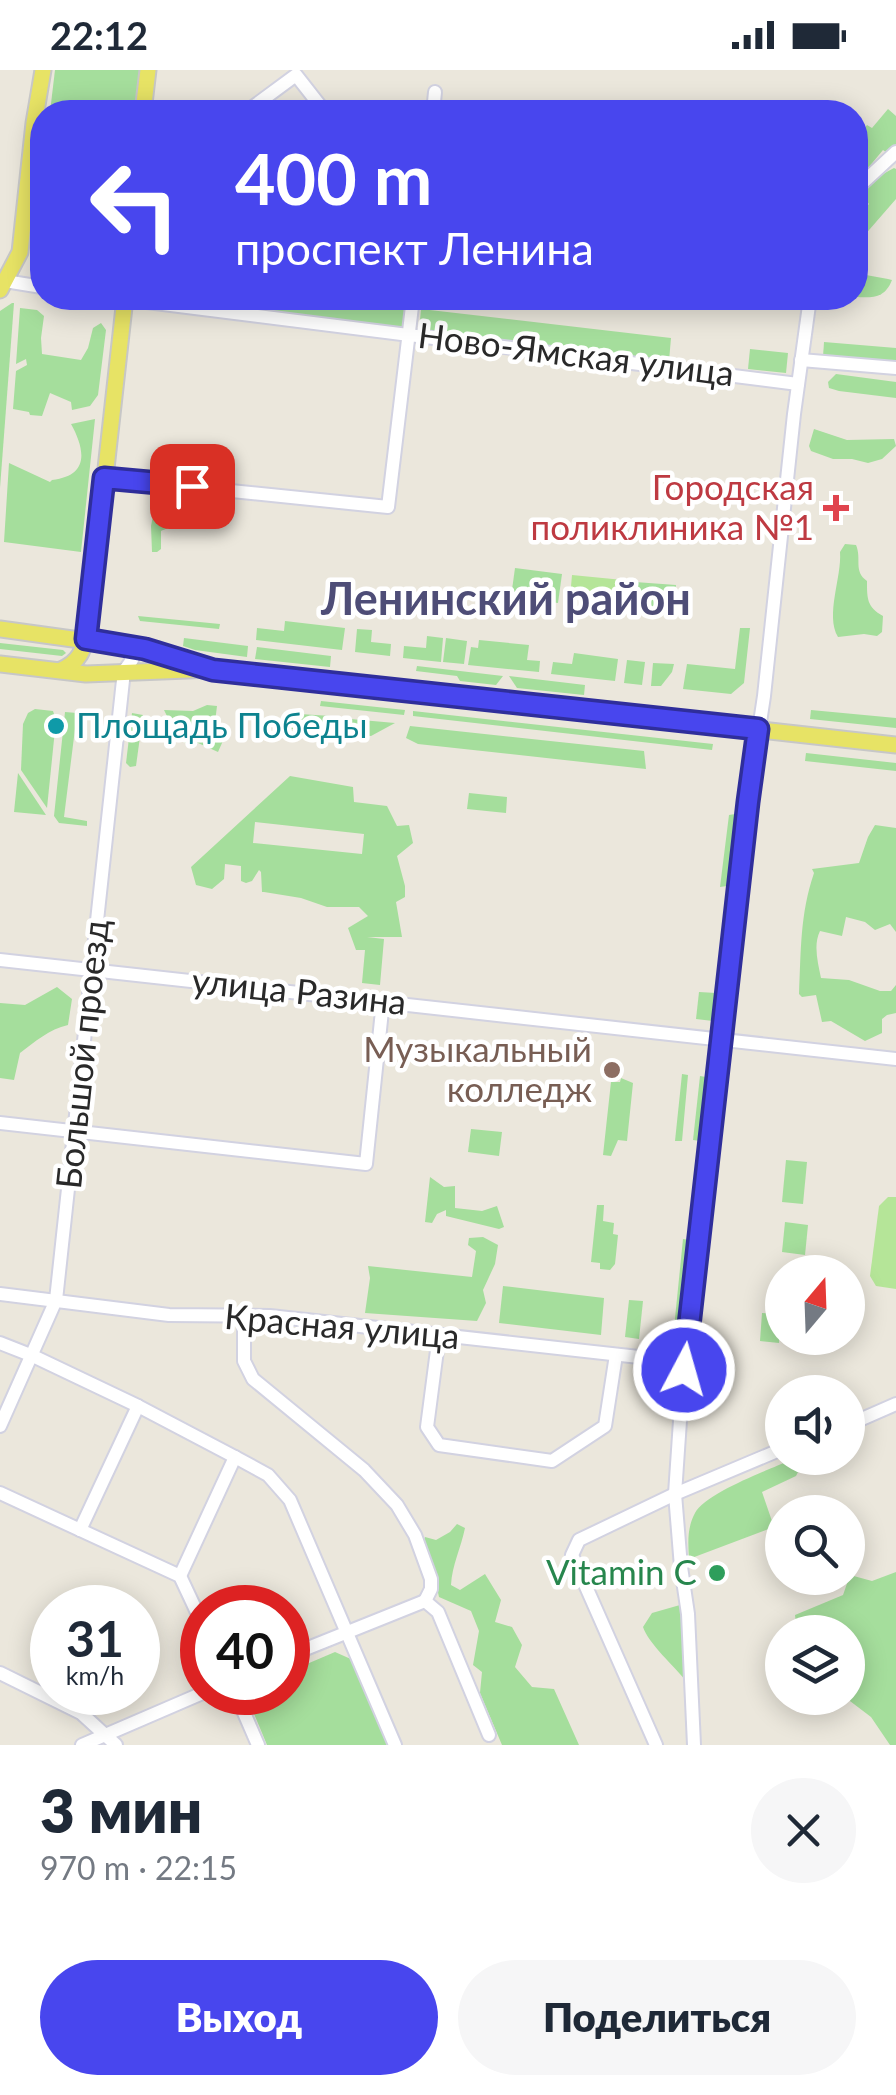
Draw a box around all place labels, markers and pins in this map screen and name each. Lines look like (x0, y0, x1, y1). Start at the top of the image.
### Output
pin (150, 444, 235, 529)
place label: Городская поликлиника №1 (531, 465, 814, 547)
marker: Городская поликлиника №1 (823, 495, 849, 521)
place label: Площадь Победы (76, 703, 368, 745)
marker: Площадь Победы (45, 715, 67, 737)
place label: Музыкальный колледж (363, 1027, 592, 1109)
marker: Музыкальный колледж (601, 1059, 623, 1081)
place label: Vitamin C (546, 1550, 697, 1592)
marker: Vitamin C (706, 1562, 728, 1584)

